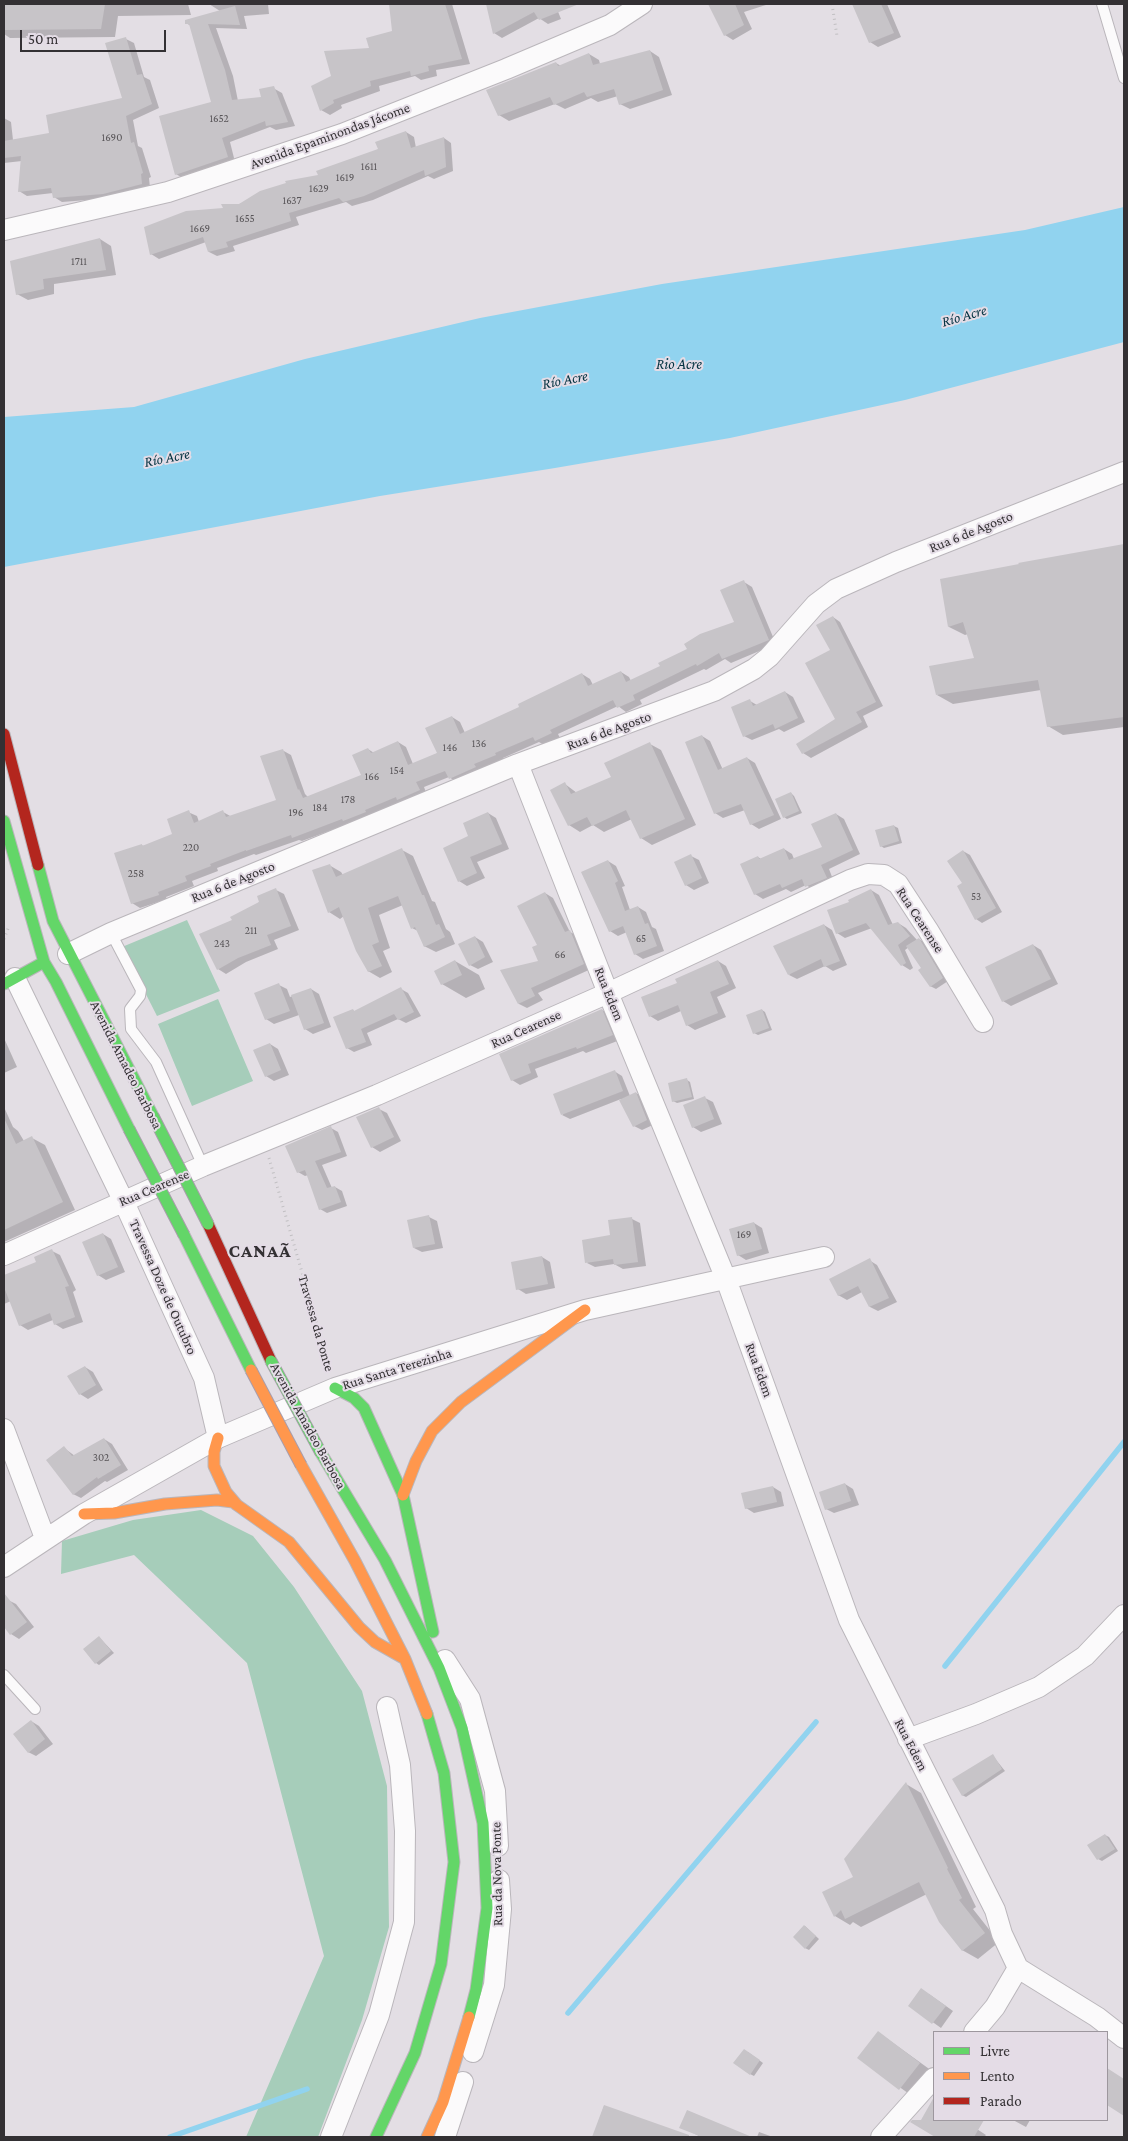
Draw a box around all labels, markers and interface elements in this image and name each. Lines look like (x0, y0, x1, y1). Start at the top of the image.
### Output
scale bar (22, 20, 169, 52)
text: 50 m (28, 31, 58, 47)
street label: Avenida Epaminondas Jácome (248, 99, 412, 173)
house number: 1652 (209, 112, 229, 126)
house number: 1690 (102, 131, 122, 145)
house number: 1611 (361, 160, 377, 174)
house number: 1619 (336, 171, 354, 185)
house number: 1629 (309, 182, 329, 196)
house number: 1637 (282, 194, 302, 208)
house number: 1655 (235, 212, 255, 226)
house number: 1669 (190, 222, 210, 236)
house number: 1711 (71, 255, 87, 269)
water label: Río Acre (939, 301, 989, 331)
water label: Rio Acre (656, 355, 702, 373)
water label: Río Acre (541, 367, 589, 393)
water label: Río Acre (143, 445, 191, 471)
street label: Rua 6 de Agosto (927, 508, 1015, 556)
street label: Rua 6 de Agosto (565, 708, 653, 754)
house number: 136 (472, 737, 486, 751)
house number: 146 (443, 741, 457, 755)
house number: 154 (390, 764, 404, 778)
house number: 166 (365, 770, 379, 784)
house number: 178 (341, 793, 355, 807)
house number: 184 (312, 801, 328, 815)
house number: 196 (289, 806, 303, 820)
house number: 220 (183, 841, 199, 855)
street label: Rua 6 de Agosto (189, 858, 277, 906)
house number: 258 (128, 867, 144, 881)
street label: Rua Cearense (893, 884, 947, 956)
house number: 53 (971, 890, 981, 904)
house number: 211 (245, 924, 257, 938)
house number: 65 (636, 932, 646, 946)
house number: 243 (214, 937, 230, 951)
house number: 66 (554, 948, 566, 962)
street label: Rua Edem (591, 965, 627, 1023)
street label: Avenida Amadeo Barbosa (86, 998, 166, 1132)
street label: Rua Cearense (488, 1006, 564, 1052)
street label: Rua Cearense (116, 1166, 192, 1210)
street label: Travessa Doze de Outubro (126, 1217, 200, 1357)
house number: 169 (737, 1228, 751, 1242)
district label: CANAÃ (228, 1240, 292, 1262)
street label: Travessa da Ponte (294, 1273, 338, 1373)
street label: Rua Edem (741, 1341, 777, 1399)
street label: Rua Santa Terezinha (340, 1344, 454, 1394)
street label: Avenida Amadeo Barbosa (266, 1360, 350, 1492)
house number: 302 (93, 1451, 109, 1465)
street label: Rua Edem (891, 1716, 931, 1774)
street label: Rua da Nova Ponte (488, 1822, 506, 1926)
legend (933, 2031, 1108, 2121)
text: Livre (980, 2043, 1010, 2059)
text: Lento (980, 2068, 1014, 2084)
text: Parado (980, 2093, 1022, 2109)

